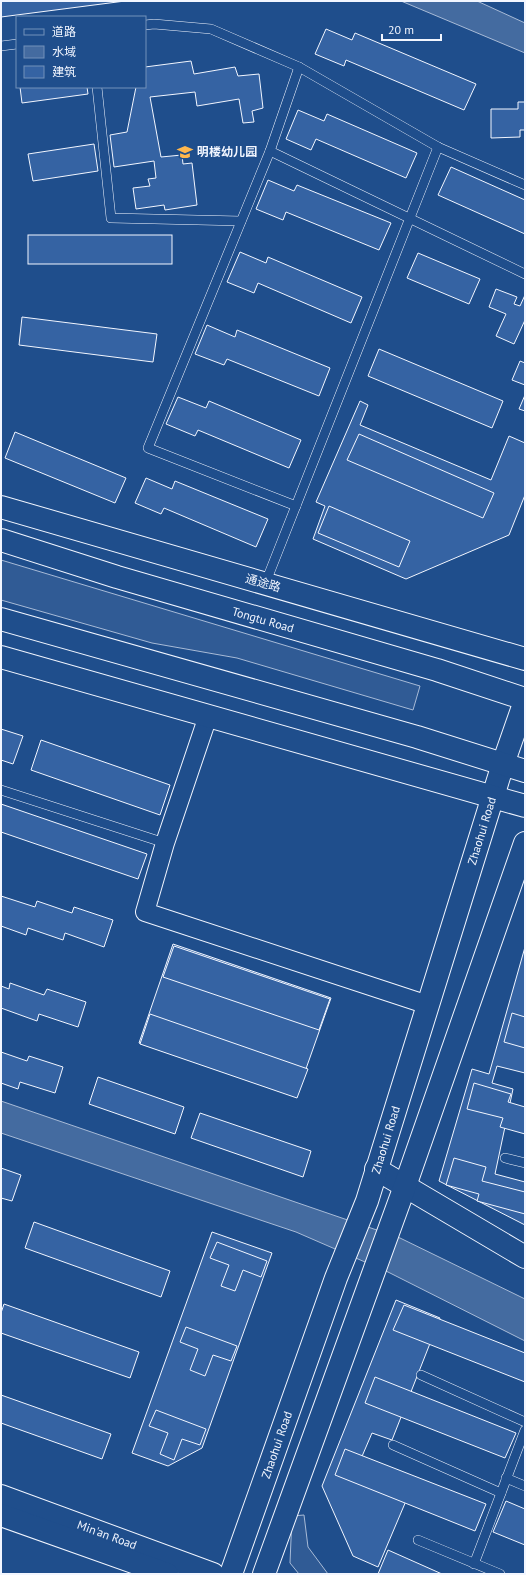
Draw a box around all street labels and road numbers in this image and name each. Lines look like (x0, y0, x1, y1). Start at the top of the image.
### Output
street label: 通途路 (244, 570, 283, 595)
street label: Tongtu Road (230, 604, 296, 636)
street label: Zhaohui Road (464, 795, 499, 867)
street label: Zhaohui Road (368, 1104, 403, 1176)
street label: Zhaohui Road (258, 1409, 295, 1481)
street label: Min'an Road (75, 1517, 139, 1552)

